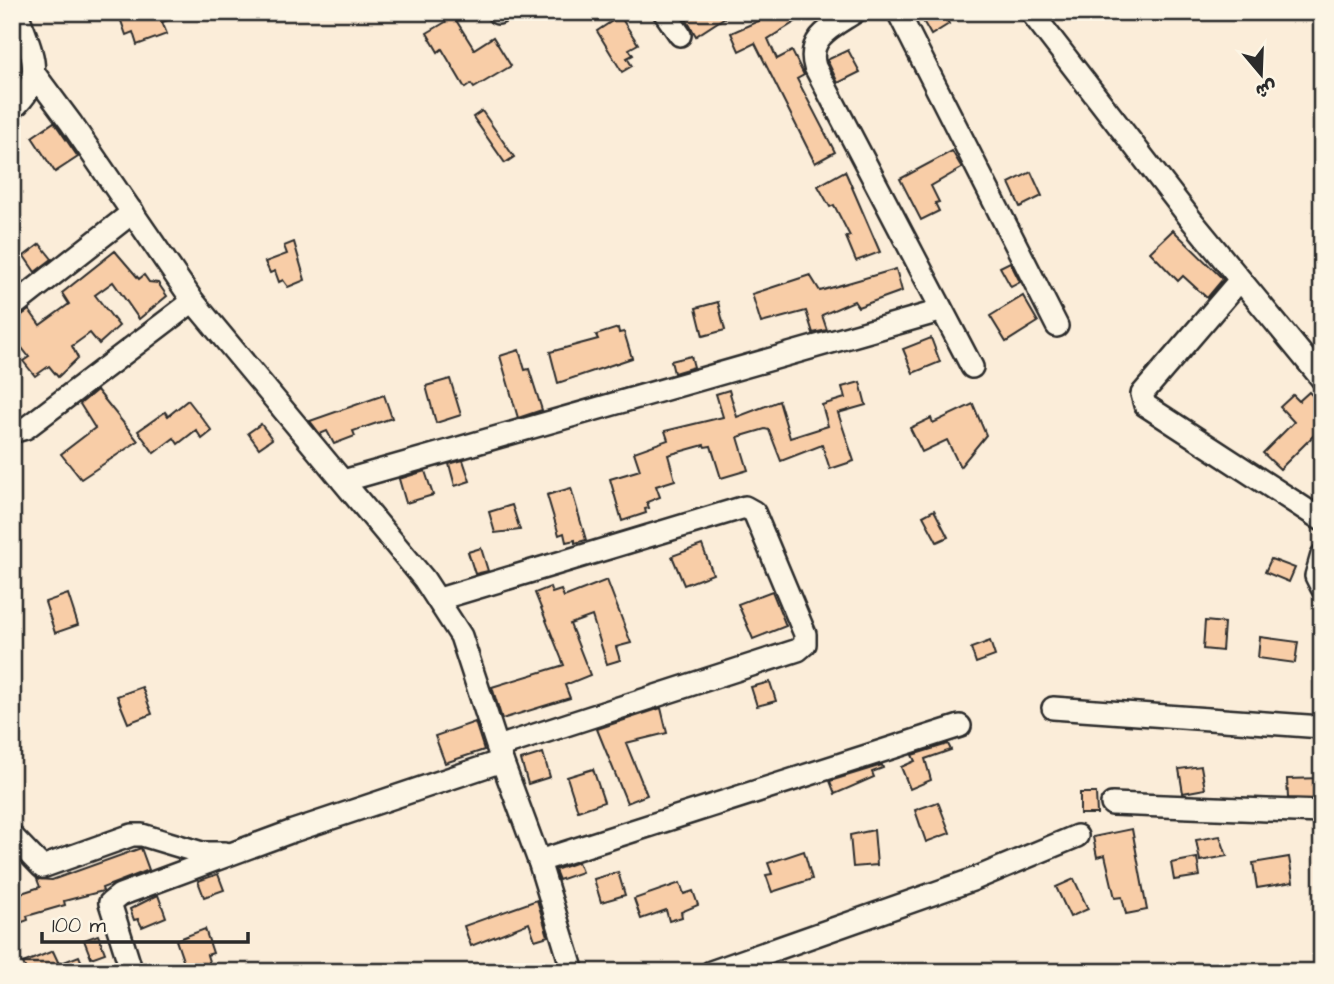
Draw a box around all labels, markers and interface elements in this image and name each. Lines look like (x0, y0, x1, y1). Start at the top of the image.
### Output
north arrow (1226, 38, 1296, 108)
text: ش (1252, 72, 1280, 105)
scale bar (42, 900, 248, 944)
text: 100 m (52, 911, 107, 940)

